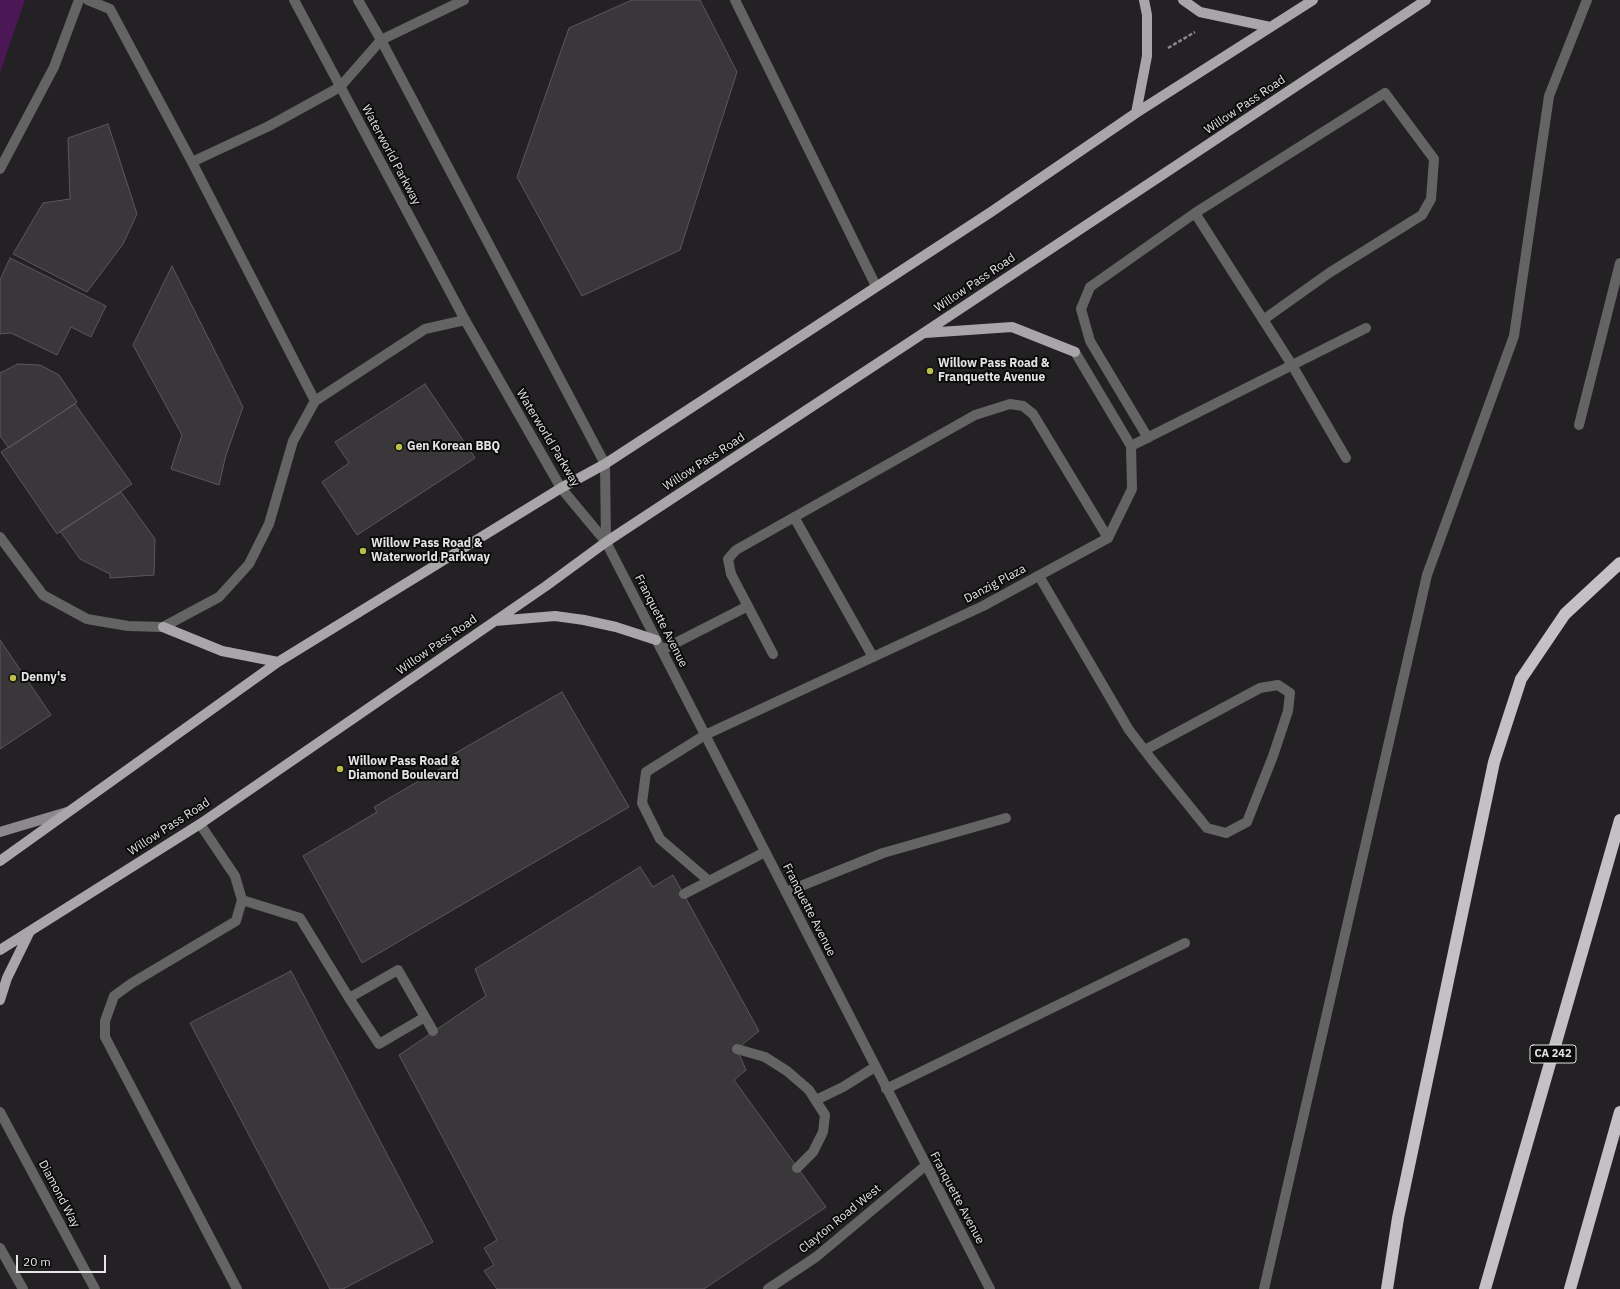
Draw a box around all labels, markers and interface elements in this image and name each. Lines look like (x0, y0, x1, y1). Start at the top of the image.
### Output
street label: Willow Pass Road (1202, 73, 1288, 137)
street label: Waterworld Parkway (359, 102, 423, 208)
street label: Willow Pass Road (932, 251, 1018, 315)
place label: Willow Pass Road & Franquette Avenue (938, 357, 1050, 385)
marker: Willow Pass Road & Franquette Avenue (925, 366, 935, 376)
street label: Waterworld Parkway (513, 387, 583, 489)
street label: Willow Pass Road (660, 430, 748, 494)
place label: Gen Korean BBQ (407, 440, 500, 454)
marker: Gen Korean BBQ (394, 442, 404, 452)
place label: Willow Pass Road & Waterworld Parkway (371, 537, 490, 565)
marker: Willow Pass Road & Waterworld Parkway (358, 546, 368, 556)
street label: Danzig Plaza (962, 562, 1028, 606)
street label: Franquette Avenue (631, 572, 691, 670)
street label: Willow Pass Road (394, 612, 480, 678)
place label: Denny's (21, 671, 66, 685)
marker: Denny's (8, 673, 18, 683)
place label: Willow Pass Road & Diamond Boulevard (348, 755, 460, 783)
marker: Willow Pass Road & Diamond Boulevard (335, 764, 345, 774)
street label: Willow Pass Road (125, 795, 213, 859)
street label: Franquette Avenue (779, 861, 839, 959)
road number: CA 242 (1530, 1045, 1576, 1063)
street label: Franquette Avenue (927, 1150, 987, 1246)
street label: Diamond Way (35, 1158, 83, 1230)
street label: Clayton Road West (796, 1182, 884, 1256)
scale bar (18, 1247, 108, 1273)
text: 20 m (23, 1254, 51, 1269)

